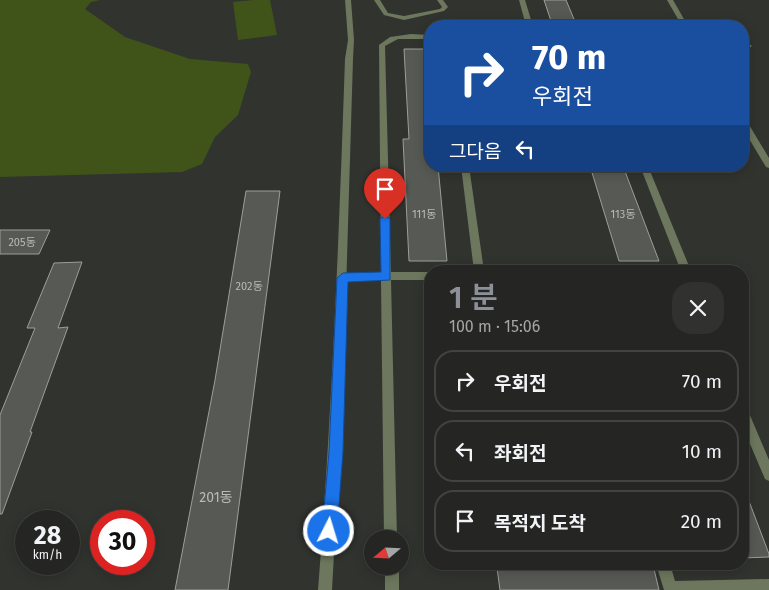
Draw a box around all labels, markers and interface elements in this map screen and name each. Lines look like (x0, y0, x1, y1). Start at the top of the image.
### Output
text: 70 m (532, 36, 606, 78)
icon: right (449, 40, 514, 105)
text: 우회전 (532, 83, 593, 110)
icon: left (511, 135, 539, 163)
text: 그다음 (449, 140, 501, 163)
pin (364, 168, 406, 219)
icon: arrive (371, 175, 399, 203)
house number: 111동 (412, 208, 436, 221)
house number: 113동 (611, 208, 635, 221)
house number: 205동 (8, 236, 36, 249)
house number: 202동 (235, 280, 263, 293)
text: 1 분 (449, 280, 498, 316)
button: close (672, 282, 724, 334)
text: 100 m · 15:06 (449, 317, 540, 336)
icon: right (451, 367, 479, 395)
text: 70 m (682, 370, 722, 393)
text: 우회전 (494, 372, 546, 395)
icon: left (451, 437, 479, 465)
text: 10 m (682, 440, 722, 463)
text: 좌회전 (494, 442, 546, 465)
house number: 201동 (199, 489, 233, 506)
position arrow (302, 504, 354, 556)
icon: arrive (451, 507, 479, 535)
speed limit sign: 30 (90, 510, 155, 575)
text: 20 m (681, 510, 722, 533)
text: 목적지 도착 (494, 512, 586, 535)
text: 28 (34, 521, 61, 551)
north arrow (364, 530, 409, 575)
map controls (364, 530, 409, 575)
text: km/h (33, 548, 62, 562)

